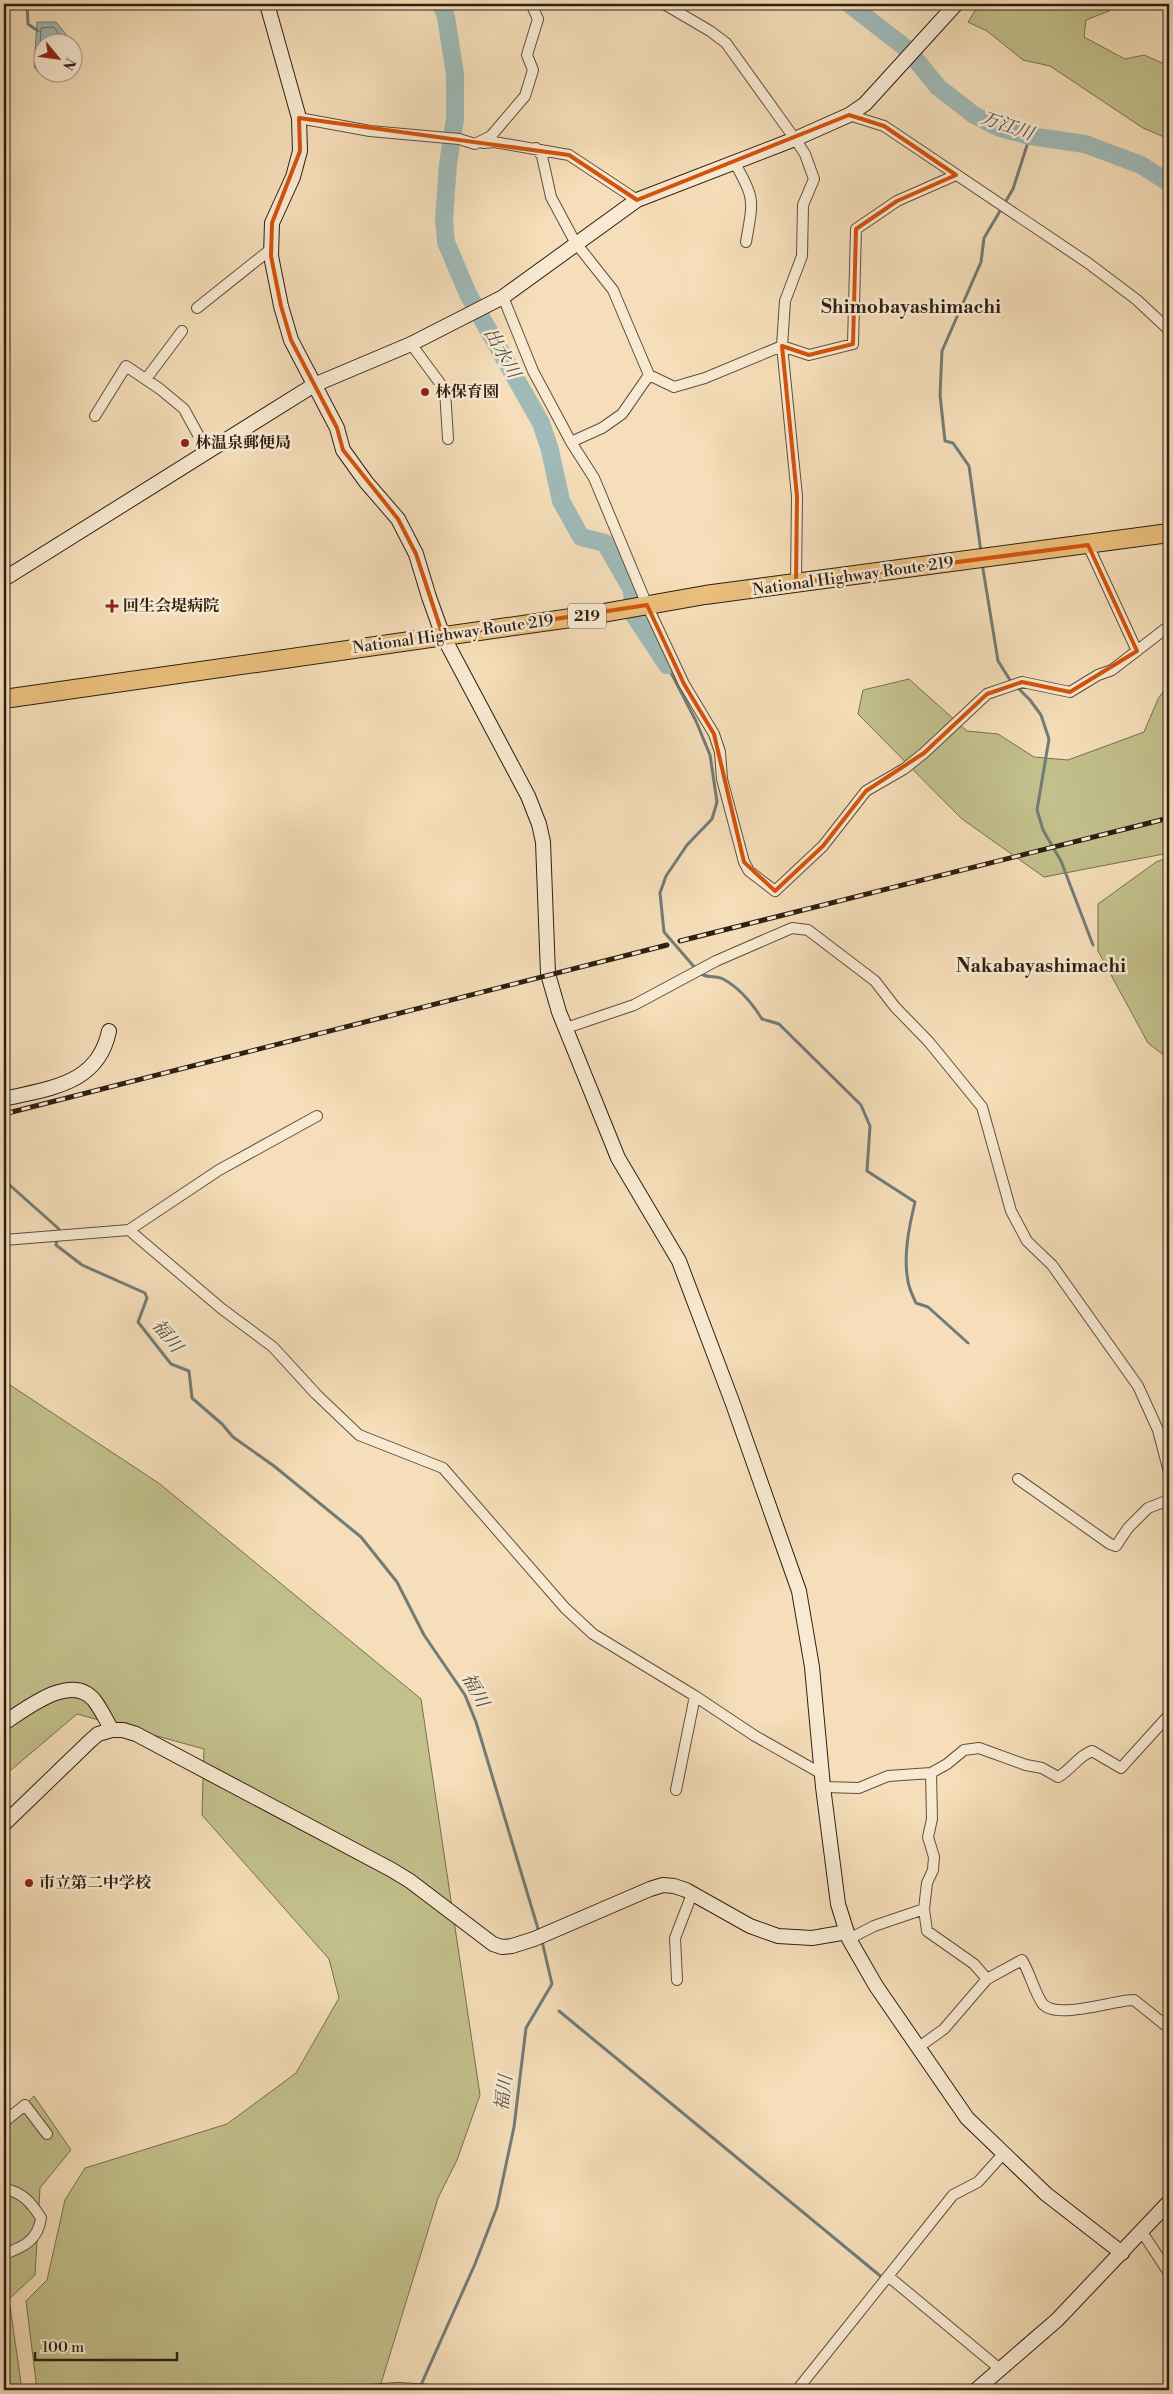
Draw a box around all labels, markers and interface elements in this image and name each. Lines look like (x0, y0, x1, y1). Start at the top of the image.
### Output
north arrow (32, 32, 82, 82)
text: N (58, 55, 79, 73)
water label: 万江川 (978, 106, 1038, 146)
district label: Shimobayashimachi (821, 295, 1001, 319)
water label: 出水川 (479, 324, 526, 384)
place label: 林保育園 (435, 382, 499, 402)
marker: 林保育園 (419, 386, 431, 398)
place label: 林温泉郵便局 (195, 433, 291, 453)
marker: 林温泉郵便局 (179, 437, 191, 449)
street label: National Highway Route 219 (751, 552, 955, 600)
place label: 回生会堤病院 (123, 596, 219, 616)
marker: 回生会堤病院 (105, 599, 119, 613)
road number: 219 (568, 604, 606, 628)
street label: National Highway Route 219 (351, 610, 555, 658)
district label: Nakabayashimachi (956, 954, 1126, 978)
water label: 福川 (147, 1315, 189, 1359)
water label: 福川 (456, 1669, 495, 1713)
place label: 市立第二中学校 (39, 1873, 152, 1893)
marker: 市立第二中学校 (23, 1877, 35, 1889)
water label: 福川 (490, 2072, 518, 2112)
scale bar (35, 2329, 178, 2361)
text: 100 m (42, 2338, 84, 2357)

